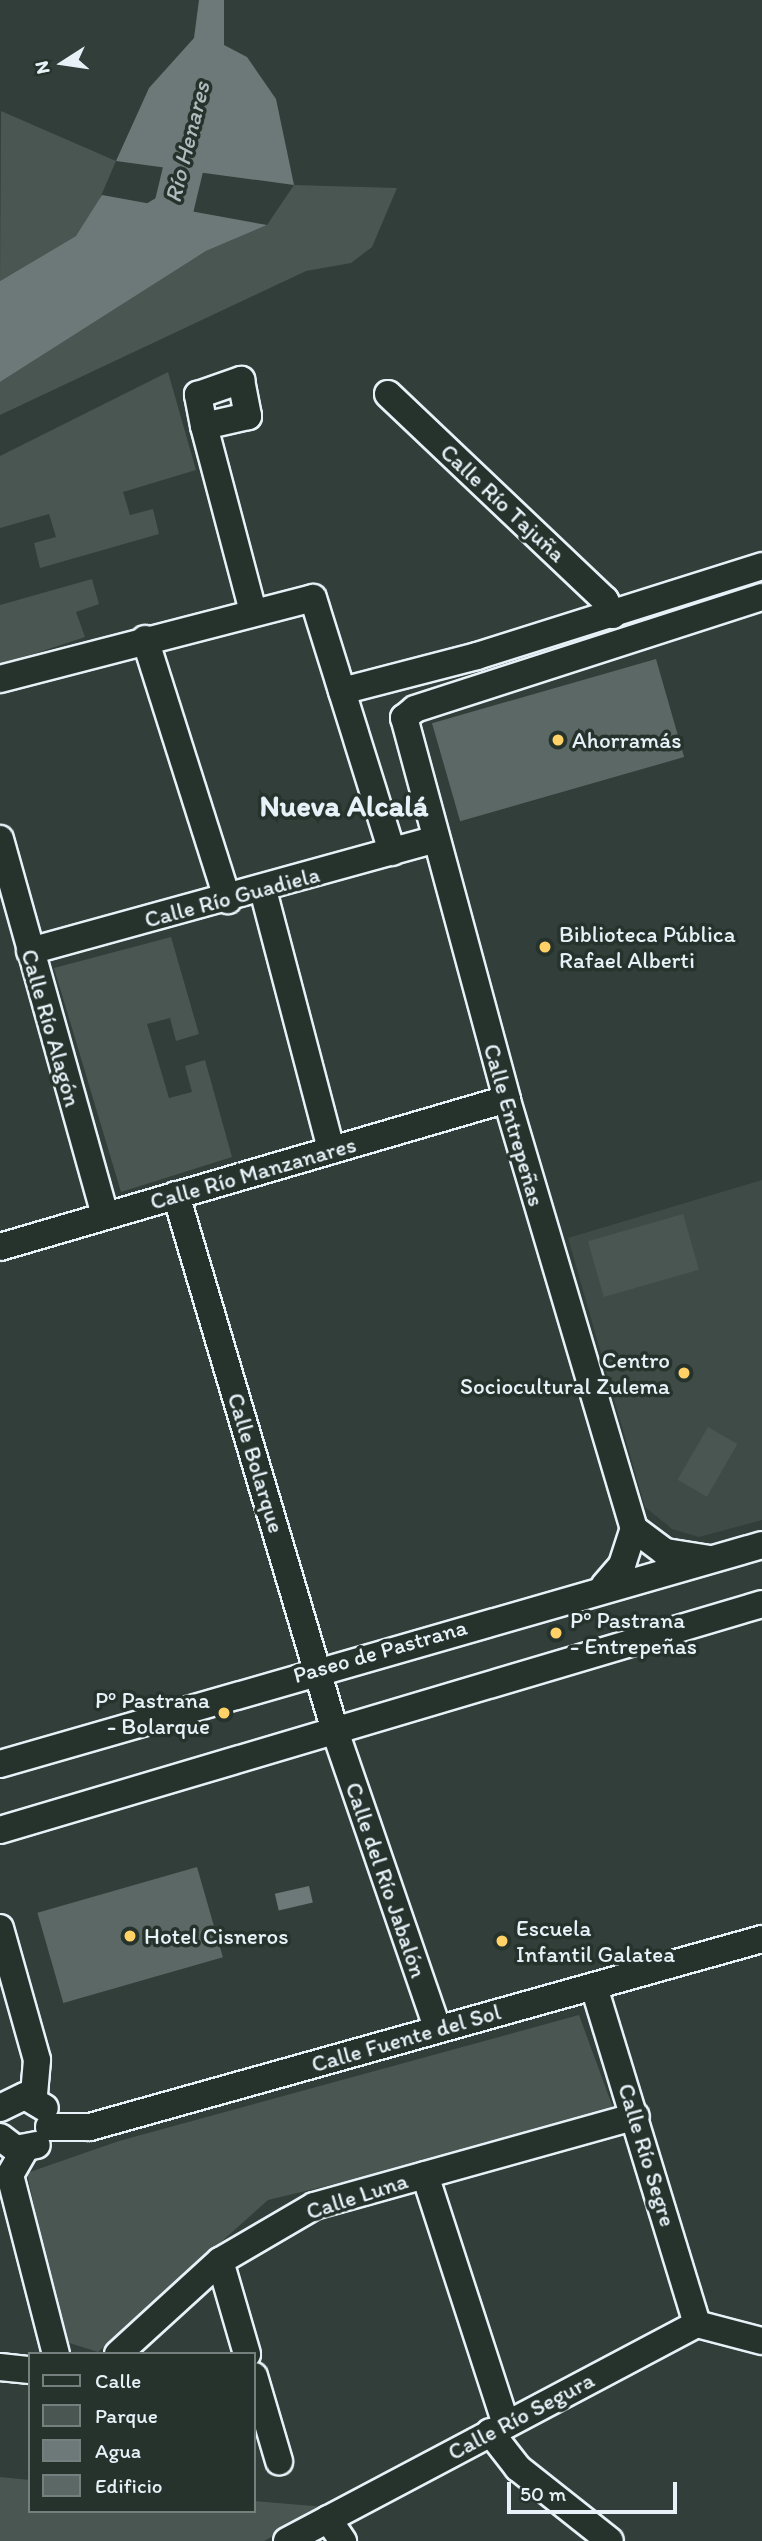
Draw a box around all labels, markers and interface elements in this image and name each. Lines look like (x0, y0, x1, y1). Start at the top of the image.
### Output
north arrow (28, 28, 98, 98)
text: N (29, 59, 55, 76)
water label: Río Henares (158, 79, 216, 205)
street label: Calle Río Tajuña (436, 439, 570, 567)
place label: Ahorramás (572, 726, 682, 754)
marker: Ahorramás (550, 732, 566, 748)
district label: Nueva Alcalá (260, 788, 428, 824)
street label: Calle Río Guadiela (142, 860, 322, 934)
place label: Biblioteca Pública Rafael Alberti (559, 920, 735, 974)
marker: Biblioteca Pública Rafael Alberti (537, 939, 553, 955)
street label: Calle Río Alagón (15, 946, 87, 1110)
street label: Calle Entrepeñas (478, 1040, 550, 1210)
street label: Calle Río Manzanares (147, 1130, 359, 1216)
place label: Centro Sociocultural Zulema (460, 1346, 670, 1400)
marker: Centro Sociocultural Zulema (676, 1365, 692, 1381)
street label: Calle Bolarque (222, 1390, 290, 1536)
place label: Pº Pastrana - Entrepeñas (570, 1606, 697, 1660)
street label: Paseo de Pastrana (290, 1613, 470, 1689)
marker: Pº Pastrana - Entrepeñas (548, 1625, 564, 1641)
place label: Pº Pastrana - Bolarque (95, 1686, 210, 1740)
marker: Pº Pastrana - Bolarque (216, 1705, 232, 1721)
street label: Calle del Río Jabalón (340, 1779, 432, 1981)
place label: Escuela Infantil Galatea (516, 1914, 675, 1968)
place label: Hotel Cisneros (144, 1922, 288, 1950)
marker: Hotel Cisneros (122, 1928, 138, 1944)
marker: Escuela Infantil Galatea (494, 1933, 510, 1949)
street label: Calle Fuente del Sol (308, 1998, 504, 2078)
street label: Calle Río Segre (612, 2080, 682, 2230)
street label: Calle Luna (303, 2167, 411, 2225)
legend (28, 2352, 256, 2513)
street label: Calle Río Segura (443, 2366, 599, 2466)
text: Calle (95, 2368, 141, 2393)
text: Parque (95, 2403, 158, 2428)
text: Agua (95, 2438, 141, 2463)
scale bar (510, 2468, 680, 2512)
text: Edificio (95, 2473, 163, 2498)
text: 50 m (520, 2481, 566, 2506)

